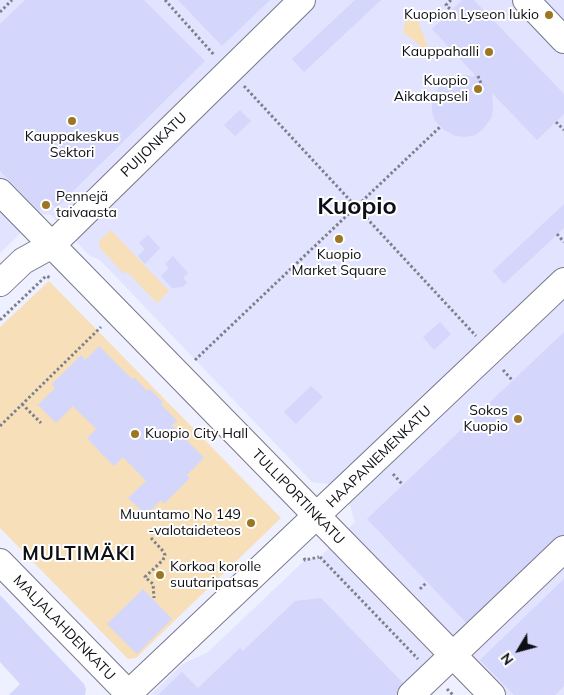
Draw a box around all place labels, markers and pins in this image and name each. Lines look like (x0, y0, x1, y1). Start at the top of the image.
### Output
place label: Kuopion Lyseon lukio (404, 7, 539, 23)
marker: Kuopion Lyseon lukio (543, 9, 555, 21)
place label: Kauppahalli (402, 44, 479, 60)
marker: Kauppahalli (483, 46, 495, 58)
place label: Kuopio Aikakapseli (394, 73, 468, 105)
marker: Kuopio Aikakapseli (472, 83, 484, 95)
marker: Kauppakeskus Sektori (66, 115, 78, 127)
place label: Kauppakeskus Sektori (25, 129, 119, 162)
place label: Pennejä taivaasta (56, 189, 117, 222)
marker: Pennejä taivaasta (40, 199, 52, 211)
marker: Kuopio Market Square (333, 233, 345, 245)
place label: Kuopio Market Square (292, 247, 386, 280)
place label: Sokos Kuopio (463, 403, 508, 436)
marker: Sokos Kuopio (512, 413, 524, 425)
place label: Kuopio City Hall (145, 426, 248, 442)
marker: Kuopio City Hall (129, 428, 141, 440)
place label: Muuntamo No 149 -valotaideteos (120, 507, 241, 540)
marker: Muuntamo No 149 -valotaideteos (245, 517, 257, 529)
place label: Korkoa korolle suutaripatsas (170, 559, 261, 592)
marker: Korkoa korolle suutaripatsas (154, 569, 166, 581)

